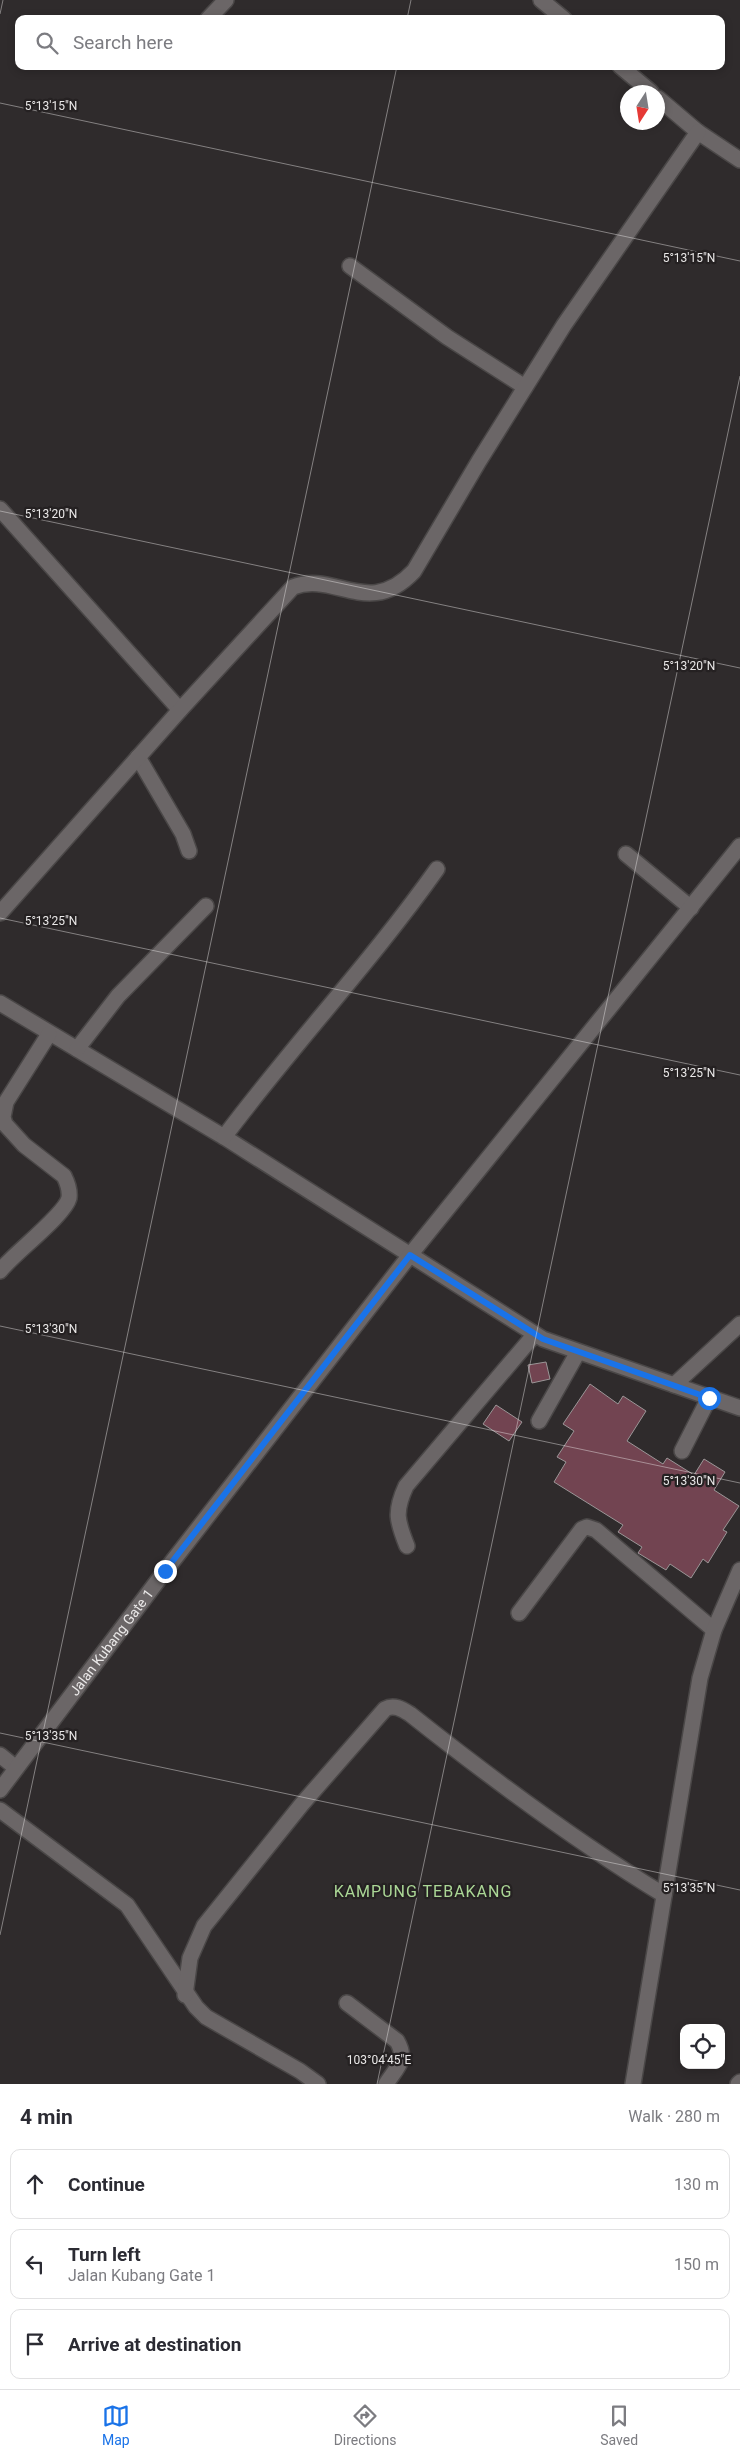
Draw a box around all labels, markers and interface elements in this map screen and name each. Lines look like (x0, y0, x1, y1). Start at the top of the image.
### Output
search box (15, 15, 725, 70)
icon: search (33, 29, 61, 57)
text: Search here (73, 31, 173, 54)
north arrow (620, 85, 665, 130)
text: 5°13'15"N (25, 99, 77, 113)
text: 5°13'15"N (663, 251, 715, 265)
text: 5°13'20"N (25, 507, 77, 521)
text: 5°13'20"N (663, 659, 715, 673)
text: 5°13'25"N (25, 914, 77, 928)
text: 5°13'25"N (663, 1066, 715, 1080)
text: 5°13'30"N (25, 1322, 77, 1336)
route start (698, 1387, 721, 1410)
text: 5°13'30"N (663, 1474, 715, 1488)
route end (154, 1560, 177, 1583)
street label: Jalan Kubang Gate 1 (66, 1586, 157, 1699)
text: 5°13'35"N (25, 1729, 77, 1743)
text: 5°13'35"N (663, 1881, 715, 1895)
district label: KAMPUNG TEBAKANG (334, 1882, 512, 1901)
map controls (680, 2024, 725, 2069)
button: locate (680, 2024, 725, 2069)
text: 103°04'45"E (347, 2053, 411, 2067)
text: 4 min (20, 2105, 73, 2129)
text: Walk · 280 m (628, 2107, 720, 2126)
icon: ahead (21, 2170, 49, 2198)
text: Continue (68, 2173, 145, 2196)
text: 130 m (674, 2175, 719, 2194)
text: Turn left (68, 2243, 141, 2266)
icon: left (21, 2250, 49, 2278)
text: 150 m (674, 2255, 719, 2274)
text: Jalan Kubang Gate 1 (68, 2266, 215, 2285)
icon: arrive (21, 2330, 49, 2358)
text: Arrive at destination (68, 2333, 241, 2356)
tab: Map (102, 2402, 130, 2448)
tab: Directions (334, 2402, 397, 2448)
tab: Saved (600, 2402, 638, 2448)

